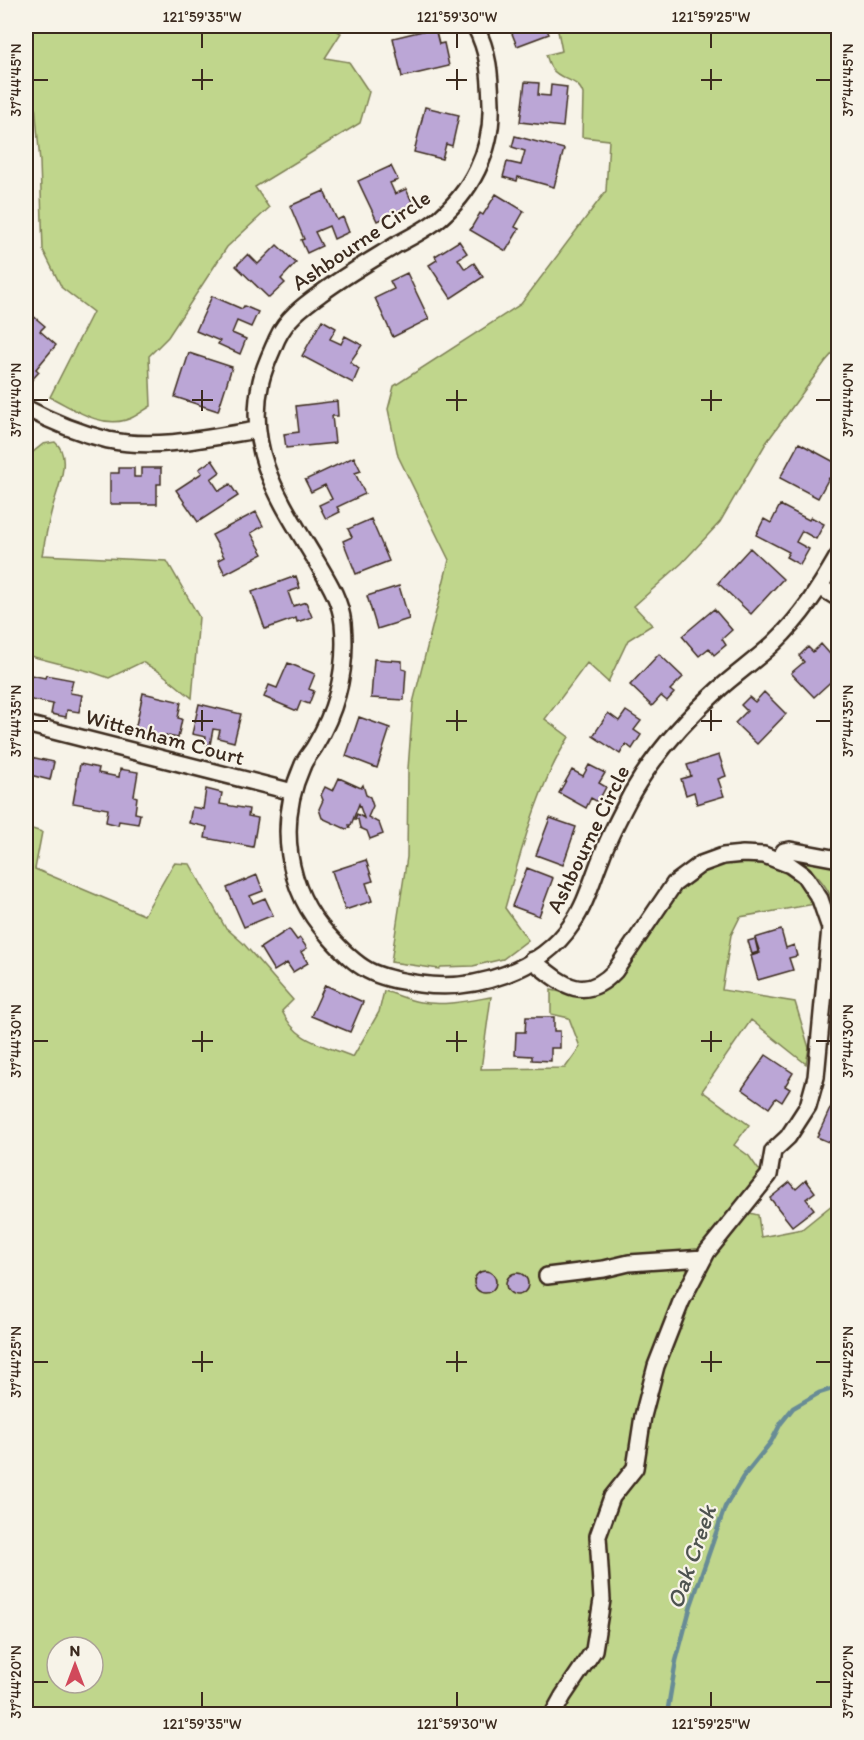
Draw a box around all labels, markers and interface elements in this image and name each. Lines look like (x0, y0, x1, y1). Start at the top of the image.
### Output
text: 121°59'35"W (162, 8, 242, 26)
text: 121°59'30"W (417, 8, 497, 26)
text: 121°59'25"W (672, 8, 751, 26)
text: 37°44'45"N (7, 43, 25, 117)
text: 37°44'45"N (839, 43, 857, 117)
street label: Ashbourne Circle (287, 184, 435, 296)
text: 37°44'40"N (7, 363, 25, 437)
text: 37°44'40"N (839, 363, 857, 437)
text: 37°44'35"N (7, 685, 25, 757)
text: 37°44'35"N (839, 685, 857, 757)
street label: Wittenham Court (83, 703, 247, 771)
street label: Ashbourne Circle (540, 761, 636, 917)
text: 37°44'30"N (7, 1004, 25, 1078)
text: 37°44'30"N (839, 1004, 857, 1078)
text: 37°44'25"N (7, 1326, 25, 1398)
text: 37°44'25"N (839, 1326, 857, 1398)
water label: Oak Creek (660, 1500, 723, 1612)
north arrow (45, 1635, 105, 1695)
text: N (70, 1641, 80, 1660)
text: 37°44'20"N (7, 1645, 25, 1719)
text: 37°44'20"N (839, 1645, 857, 1719)
text: 121°59'35"W (162, 1715, 242, 1733)
text: 121°59'30"W (417, 1715, 497, 1733)
text: 121°59'25"W (672, 1715, 751, 1733)

